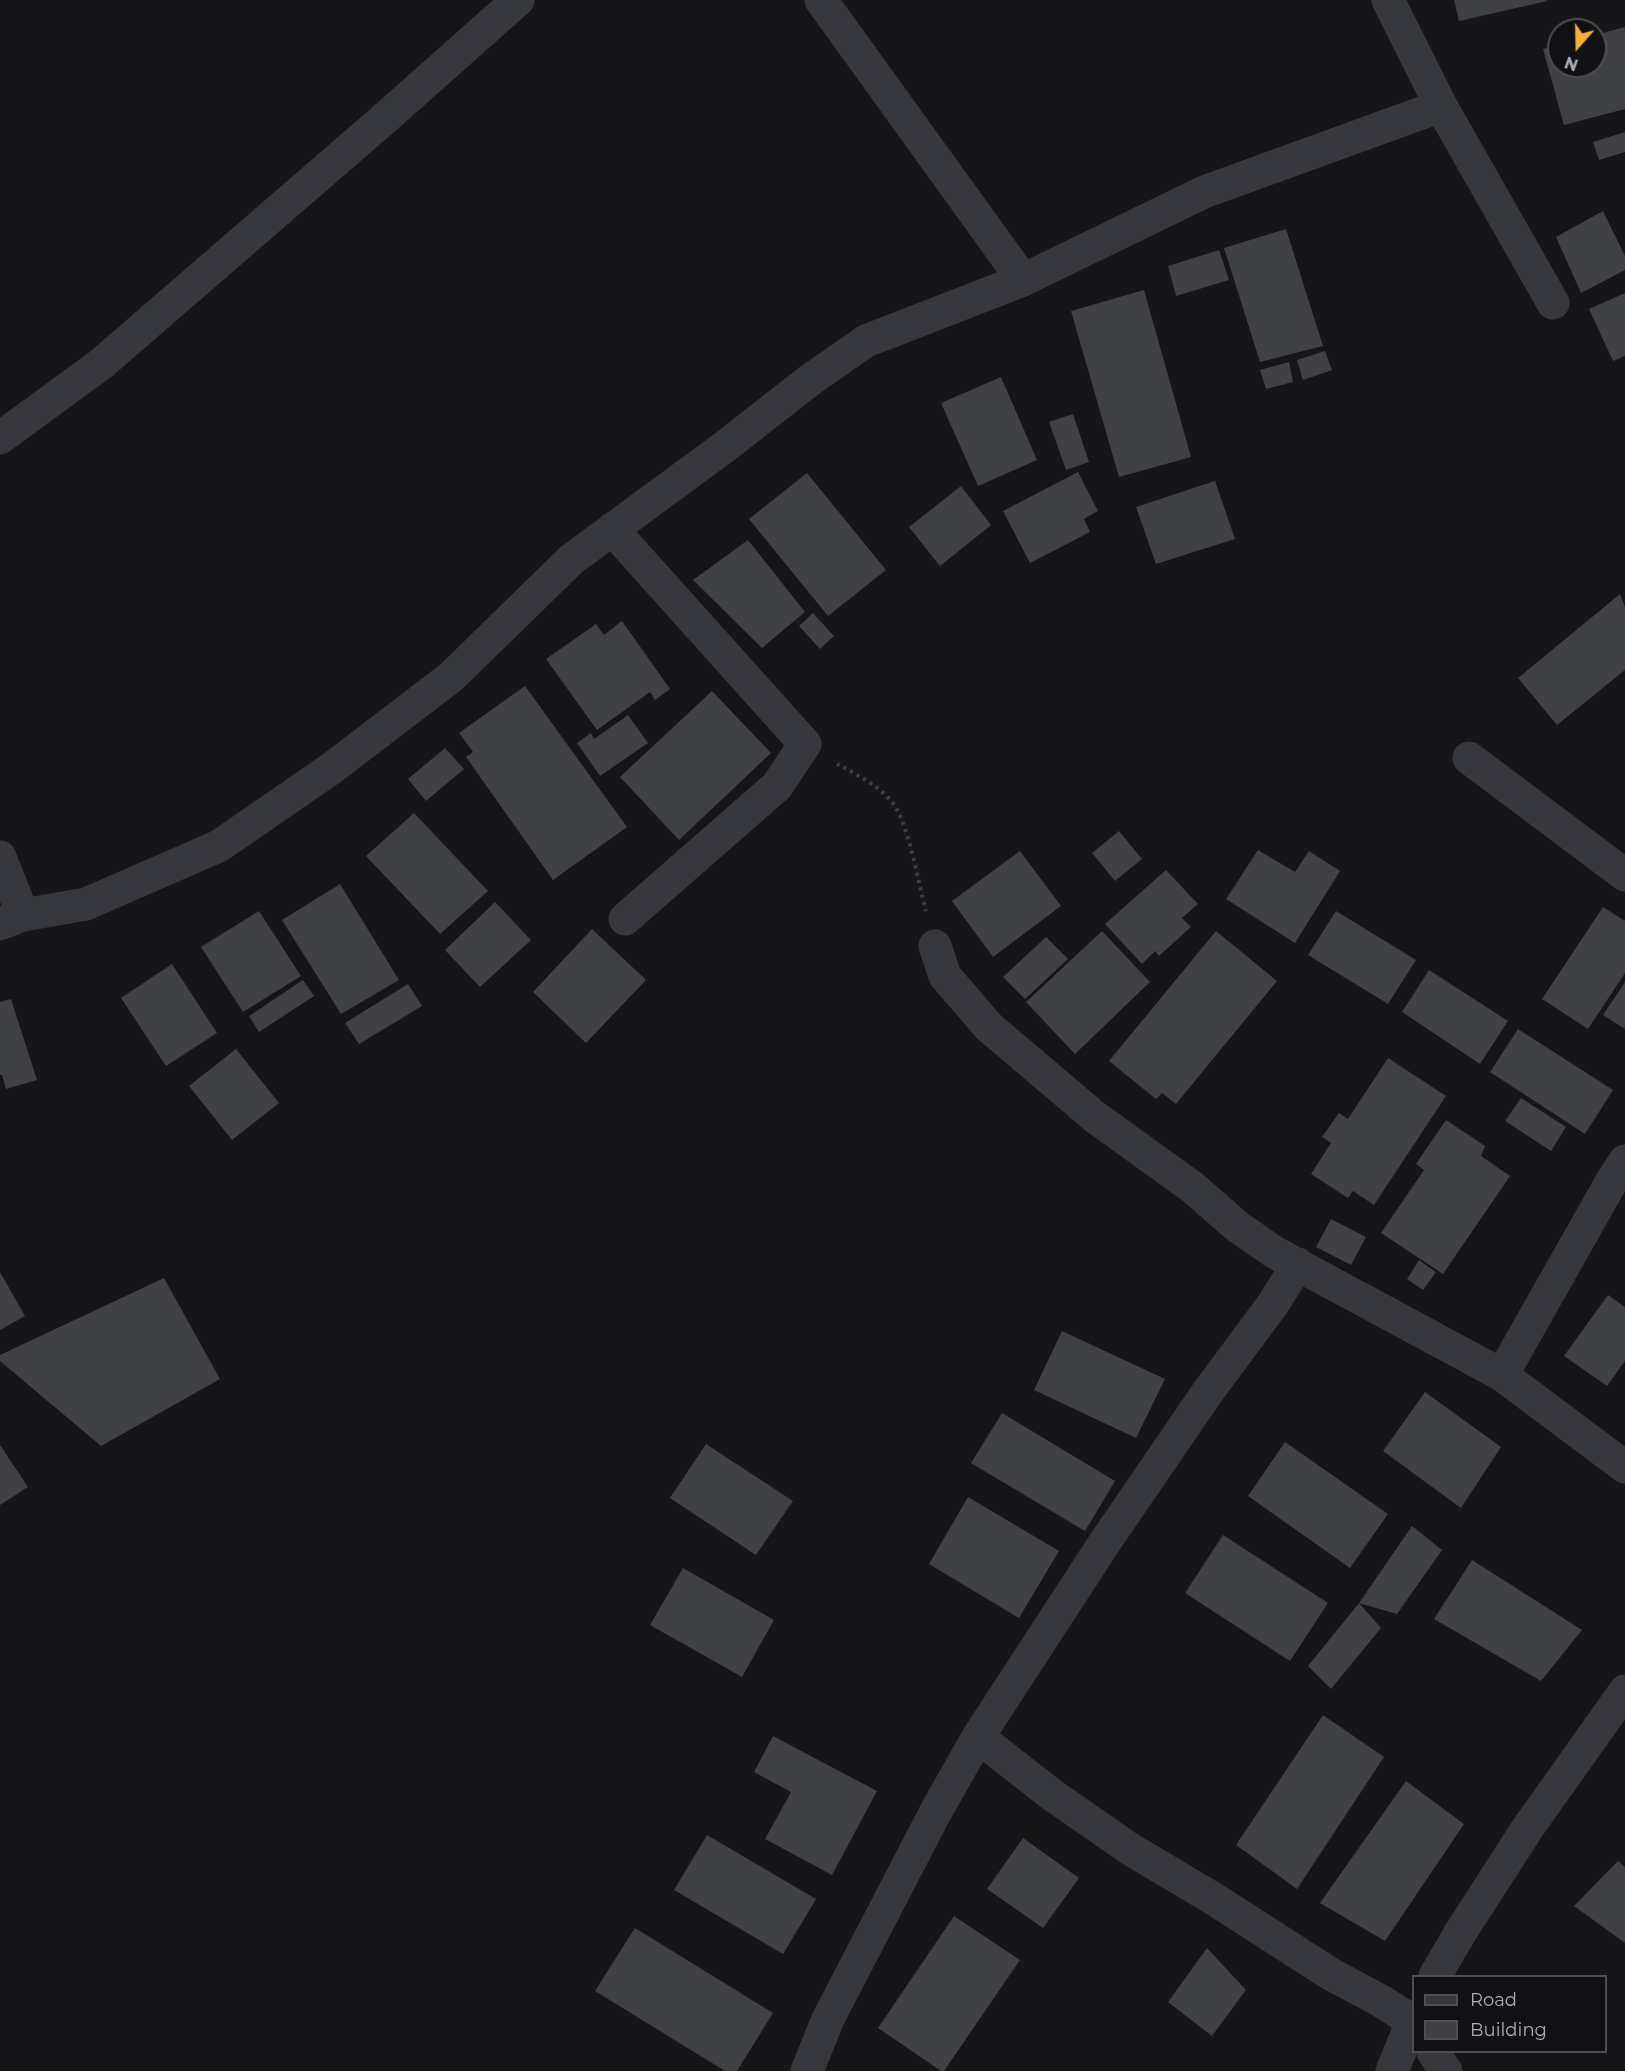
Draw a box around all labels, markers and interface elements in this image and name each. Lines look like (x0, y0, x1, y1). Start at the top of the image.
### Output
north arrow (1547, 18, 1607, 78)
text: N (1562, 52, 1581, 75)
legend (1412, 1975, 1607, 2053)
text: Road (1470, 1989, 1517, 2011)
text: Building (1470, 2019, 1547, 2041)

